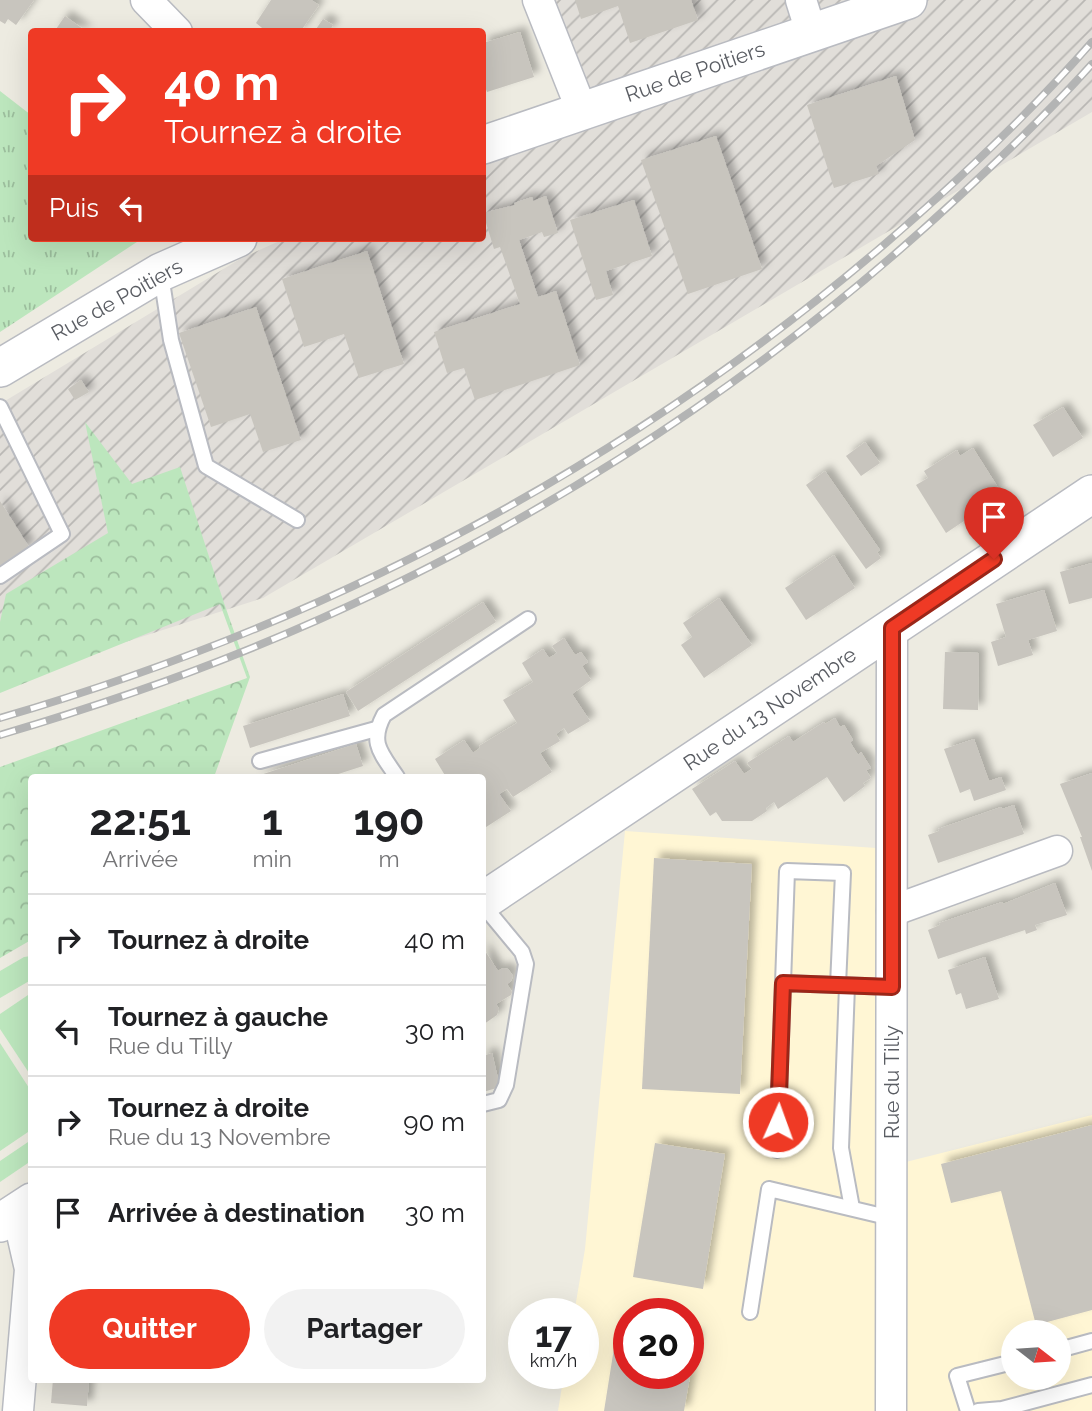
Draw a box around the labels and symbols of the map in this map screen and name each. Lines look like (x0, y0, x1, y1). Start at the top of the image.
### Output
street label: Rue de Poitiers (622, 36, 768, 107)
street label: Rue de Poitiers (47, 253, 187, 346)
pin (964, 487, 1024, 559)
street label: Rue du 13 Novembre (679, 641, 861, 776)
street label: Rue du Tilly (879, 1025, 904, 1139)
position arrow (741, 1085, 815, 1159)
speed limit sign: 20 (613, 1298, 704, 1389)
north arrow (1001, 1320, 1071, 1390)

